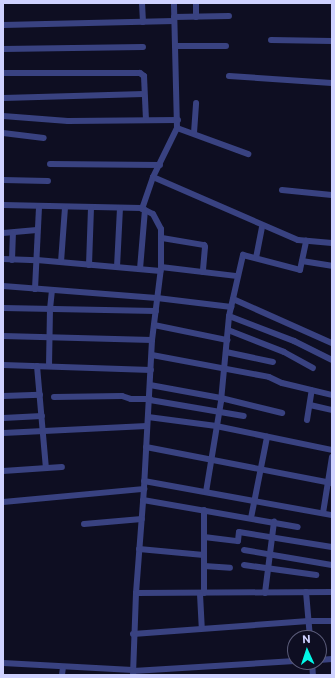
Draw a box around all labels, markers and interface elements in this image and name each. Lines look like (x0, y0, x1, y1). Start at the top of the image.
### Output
north arrow (287, 630, 327, 670)
text: N (302, 632, 311, 645)

